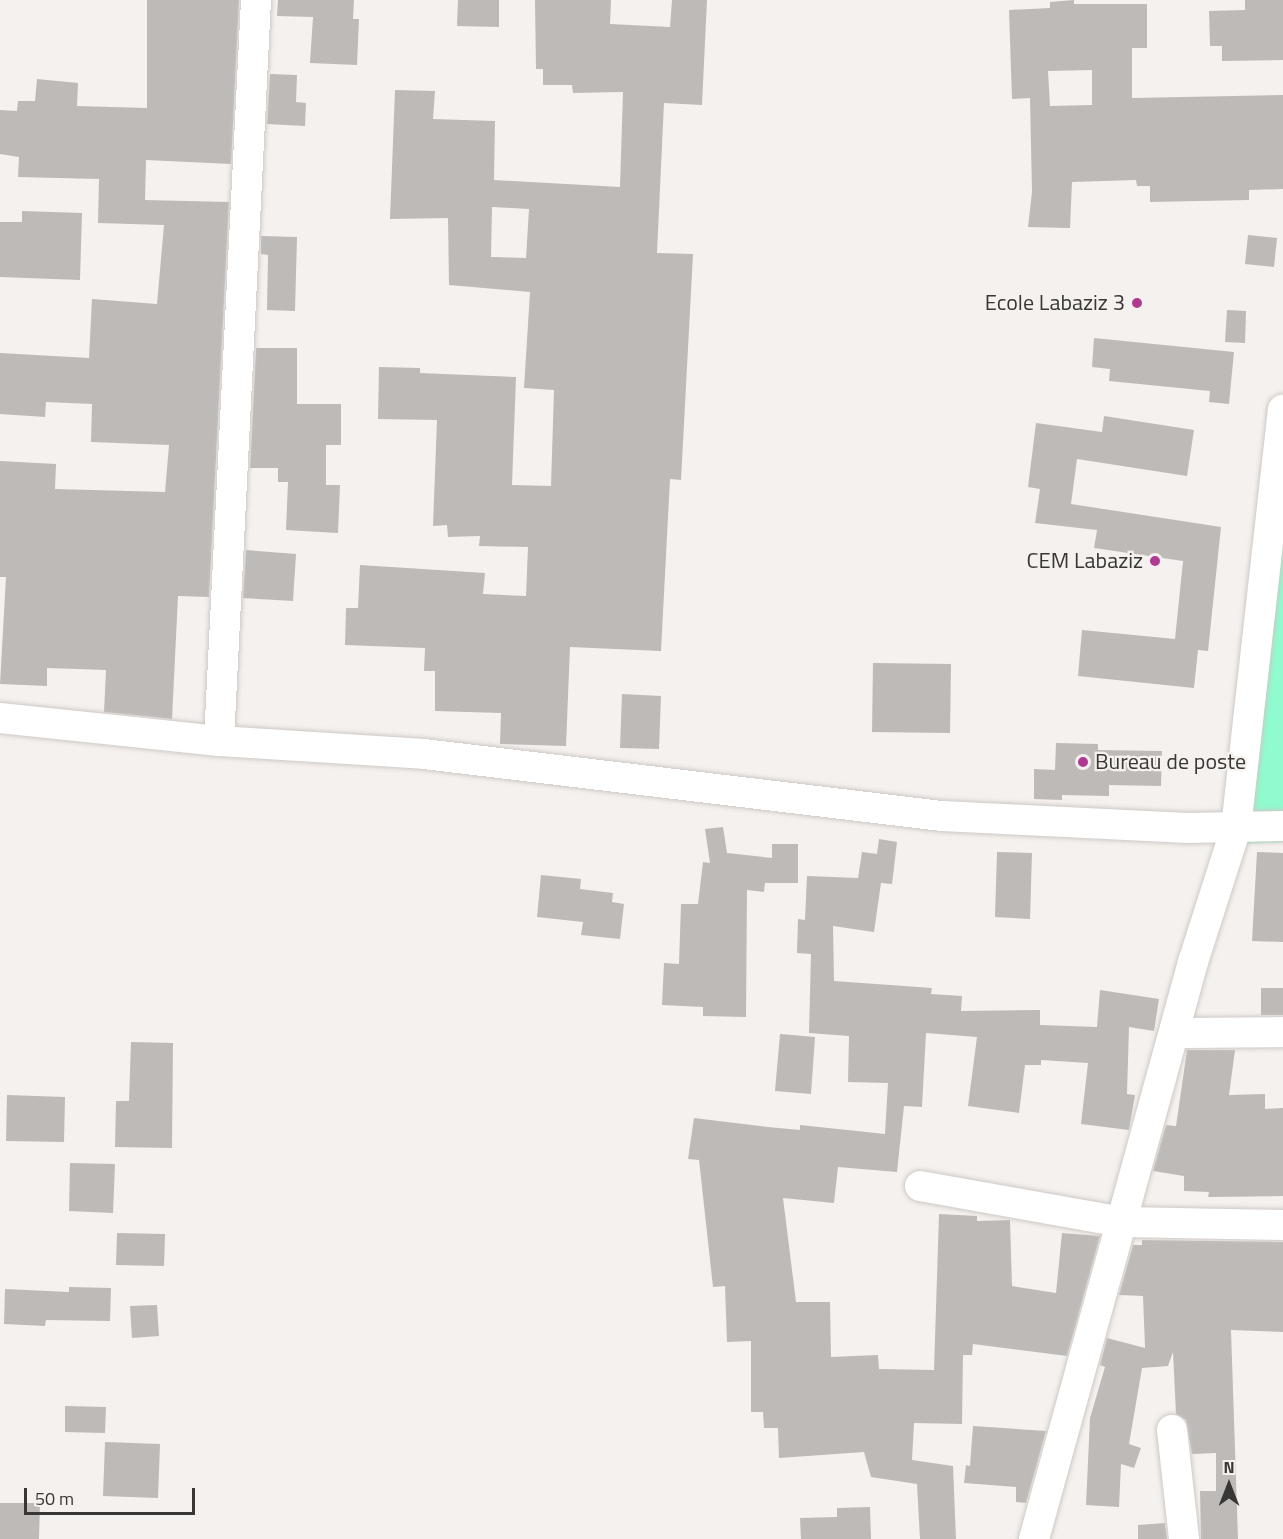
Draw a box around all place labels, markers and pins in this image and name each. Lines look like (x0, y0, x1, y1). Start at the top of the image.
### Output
place label: Ecole Labaziz 3 (985, 290, 1125, 316)
marker: Ecole Labaziz 3 (1130, 296, 1144, 310)
place label: CEM Labaziz (1027, 548, 1143, 574)
marker: CEM Labaziz (1148, 554, 1162, 568)
place label: Bureau de poste (1095, 749, 1246, 775)
marker: Bureau de poste (1076, 755, 1090, 769)

